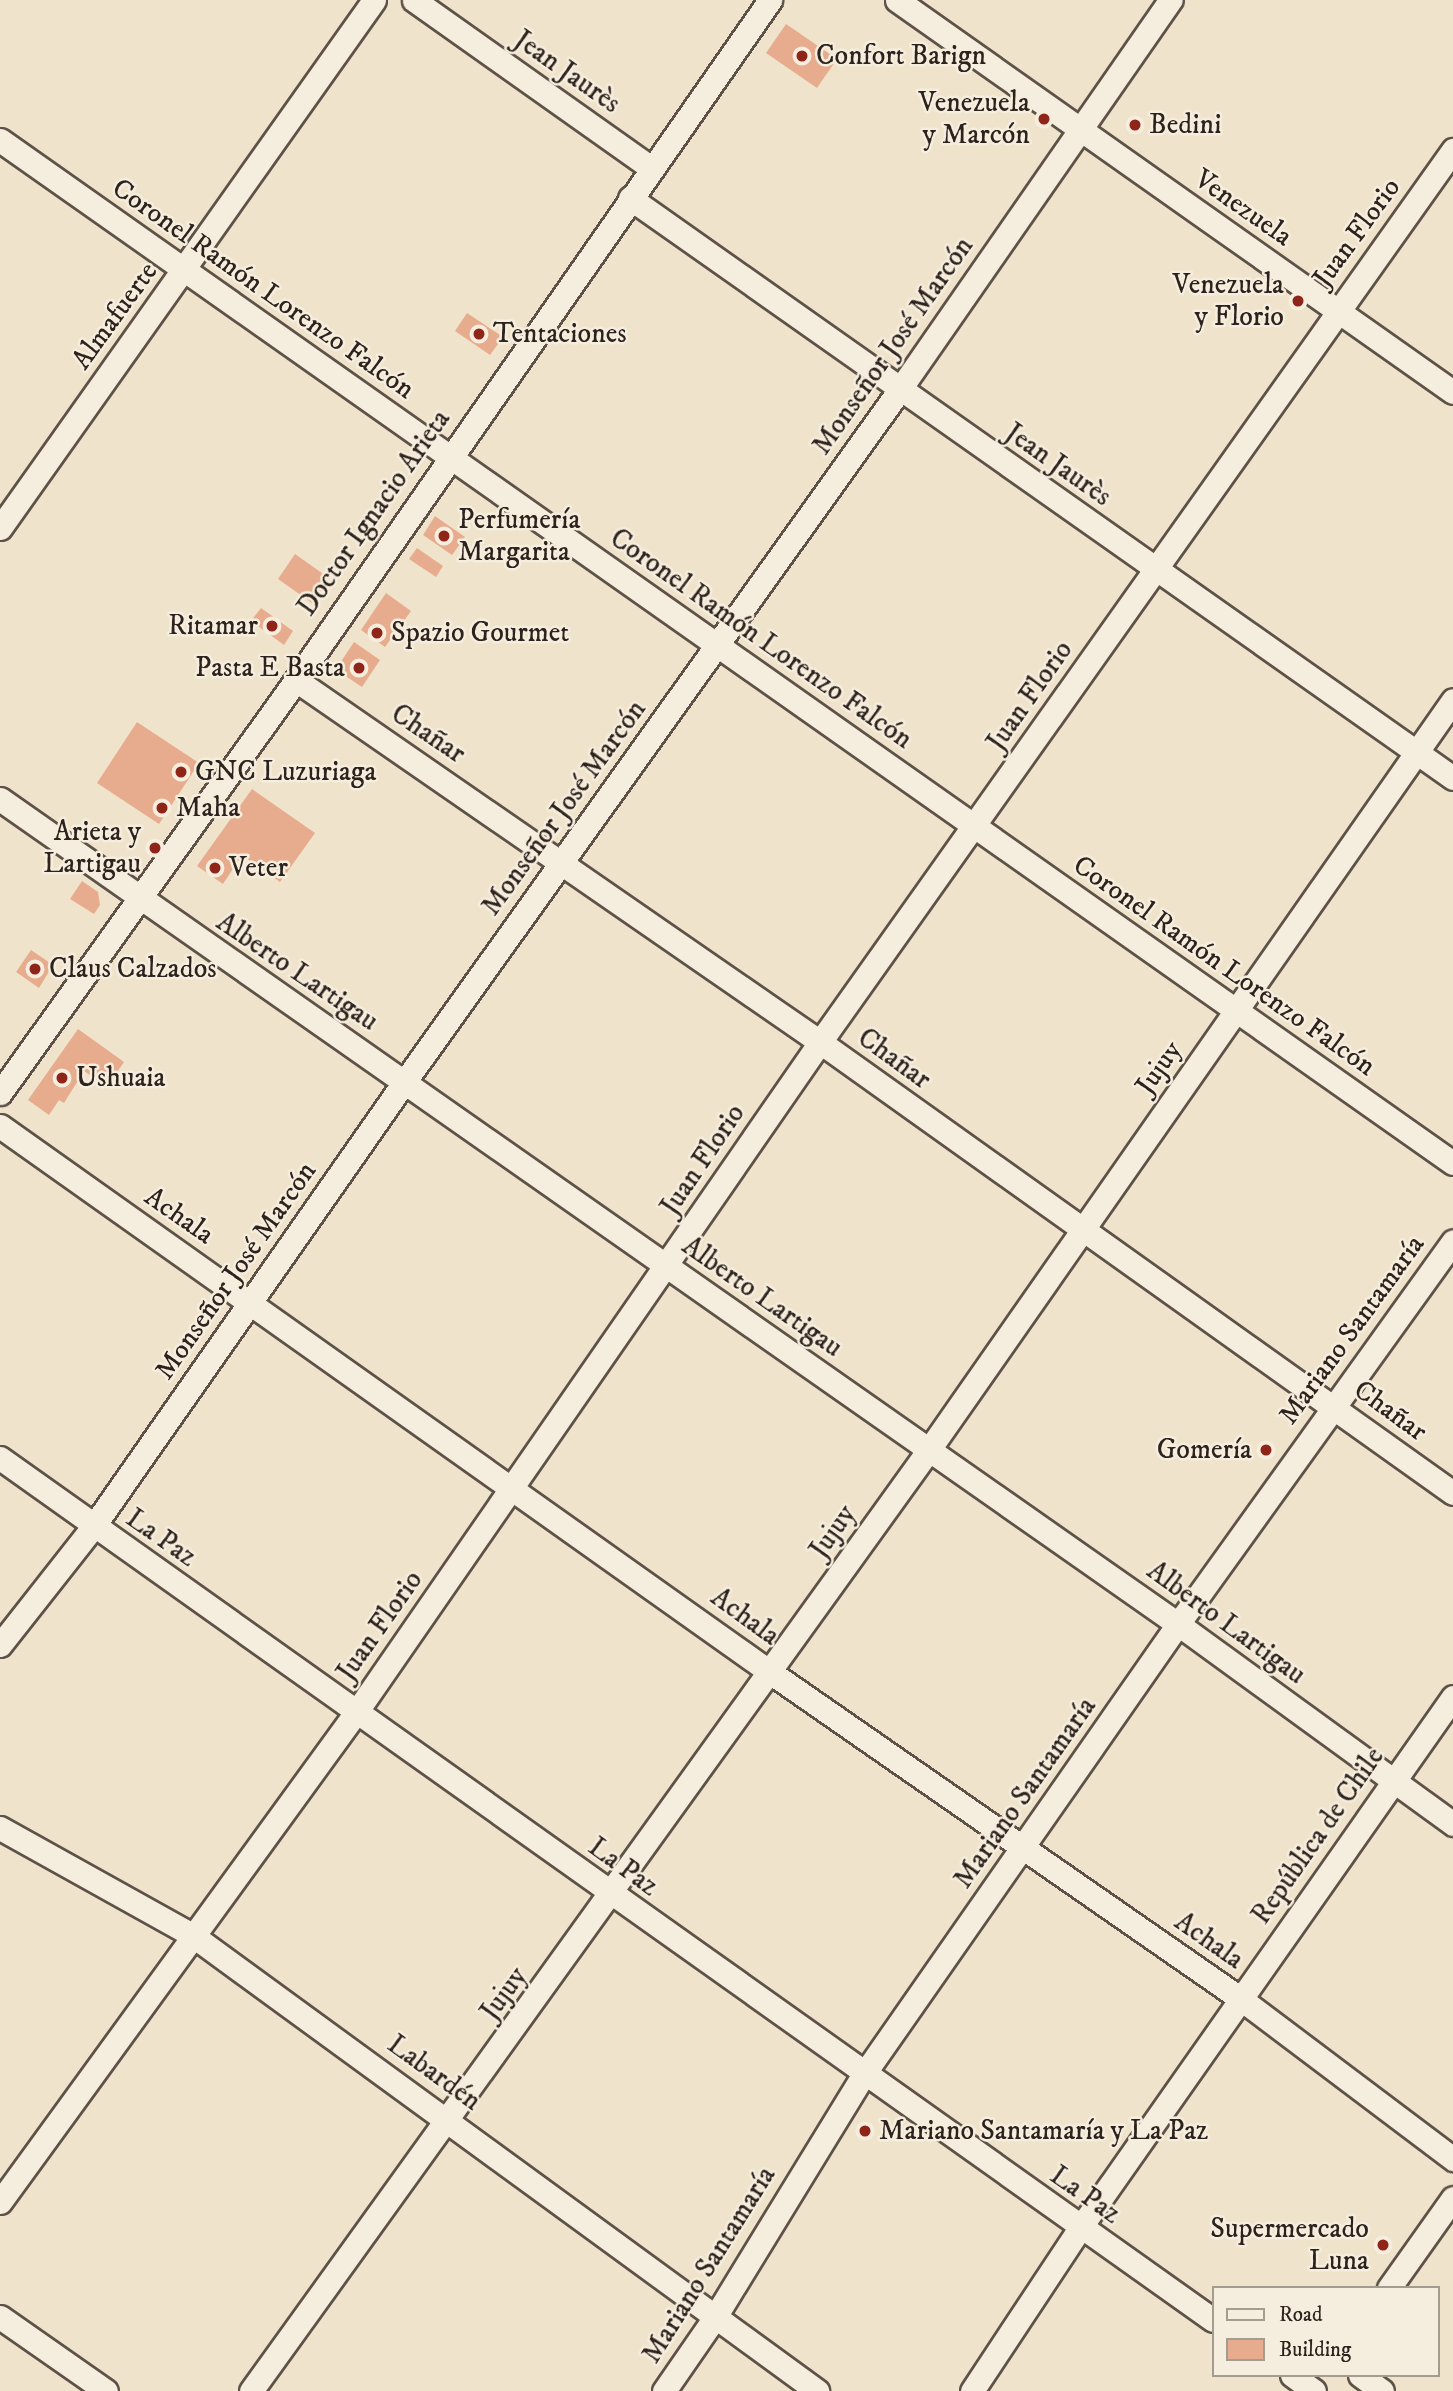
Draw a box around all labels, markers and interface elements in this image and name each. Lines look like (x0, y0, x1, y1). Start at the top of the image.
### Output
street label: Jean Jaurès (507, 23, 627, 121)
place label: Confort Barign (816, 39, 986, 73)
marker: Confort Barign (794, 48, 810, 64)
place label: Venezuela y Marcón (918, 86, 1030, 152)
place label: Bedini (1149, 108, 1221, 142)
marker: Venezuela y Marcón (1036, 111, 1052, 127)
marker: Bedini (1127, 117, 1143, 133)
street label: Venezuela (1188, 162, 1298, 254)
street label: Coronel Ramón Lorenzo Falcón (105, 172, 421, 406)
street label: Juan Florio (1306, 172, 1408, 294)
street label: Monseñor José Marcón (805, 231, 981, 461)
street label: Almafuerte (65, 256, 165, 376)
place label: Venezuela y Florio (1172, 268, 1284, 334)
marker: Venezuela y Florio (1290, 293, 1306, 309)
place label: Tentaciones (493, 317, 627, 351)
marker: Tentaciones (471, 326, 487, 342)
street label: Doctor Ignacio Arieta (290, 403, 458, 623)
street label: Jean Jaurès (998, 416, 1118, 514)
place label: Perfumería Margarita (458, 503, 580, 569)
street label: Coronel Ramón Lorenzo Falcón (603, 522, 919, 756)
marker: Perfumería Margarita (436, 528, 452, 544)
place label: Ritamar (168, 609, 258, 643)
place label: Spazio Gourmet (391, 616, 569, 650)
marker: Ritamar (264, 618, 280, 634)
marker: Spazio Gourmet (369, 625, 385, 641)
street label: Juan Florio (980, 634, 1080, 758)
place label: Pasta E Basta (195, 651, 345, 685)
marker: Pasta E Basta (351, 660, 367, 676)
street label: Monseñor José Marcón (475, 694, 653, 922)
street label: Chañar (385, 697, 471, 771)
place label: GNC Luzuriaga (195, 755, 376, 789)
marker: GNC Luzuriaga (173, 764, 189, 780)
place label: Maha (176, 791, 240, 825)
marker: Maha (154, 800, 170, 816)
place label: Arieta y Lartigau (43, 815, 141, 881)
marker: Arieta y Lartigau (147, 840, 163, 856)
street label: Coronel Ramón Lorenzo Falcón (1066, 849, 1382, 1083)
place label: Veter (229, 851, 288, 885)
marker: Veter (207, 860, 223, 876)
street label: Alberto Lartigau (210, 906, 384, 1038)
place label: Claus Calzados (49, 952, 217, 986)
marker: Claus Calzados (27, 961, 43, 977)
street label: Chañar (851, 1021, 937, 1097)
street label: Jujuy (1129, 1035, 1189, 1101)
place label: Ushuaia (76, 1061, 165, 1095)
marker: Ushuaia (54, 1070, 70, 1086)
street label: Juan Florio (654, 1098, 752, 1222)
street label: Monseñor José Marcón (148, 1156, 324, 1386)
street label: Achala (138, 1180, 220, 1252)
street label: Alberto Lartigau (675, 1229, 849, 1365)
street label: Mariano Santamaría (1272, 1229, 1432, 1431)
street label: Chañar (1347, 1373, 1433, 1449)
place label: Gomería (1157, 1433, 1252, 1467)
marker: Gomería (1258, 1442, 1274, 1458)
street label: Jujuy (803, 1499, 863, 1565)
street label: La Paz (119, 1502, 203, 1574)
street label: Alberto Lartigau (1140, 1554, 1312, 1692)
street label: Juan Florio (330, 1564, 430, 1688)
street label: Achala (704, 1581, 786, 1653)
street label: Mariano Santamaría (947, 1691, 1103, 1895)
street label: República de Chile (1245, 1741, 1391, 1931)
street label: La Paz (581, 1830, 665, 1904)
street label: Achala (1168, 1905, 1250, 1977)
street label: Jujuy (473, 1961, 535, 2027)
street label: Labardén (381, 2028, 487, 2118)
place label: Mariano Santamaría y La Paz (879, 2114, 1208, 2148)
marker: Mariano Santamaría y La Paz (857, 2123, 873, 2139)
street label: La Paz (1043, 2159, 1127, 2231)
street label: Mariano Santamaría (635, 2160, 783, 2370)
place label: Supermercado Luna (1210, 2212, 1369, 2278)
marker: Supermercado Luna (1375, 2237, 1391, 2253)
legend (1212, 2286, 1439, 2377)
text: Road (1279, 2302, 1323, 2328)
text: Building (1279, 2337, 1351, 2363)

